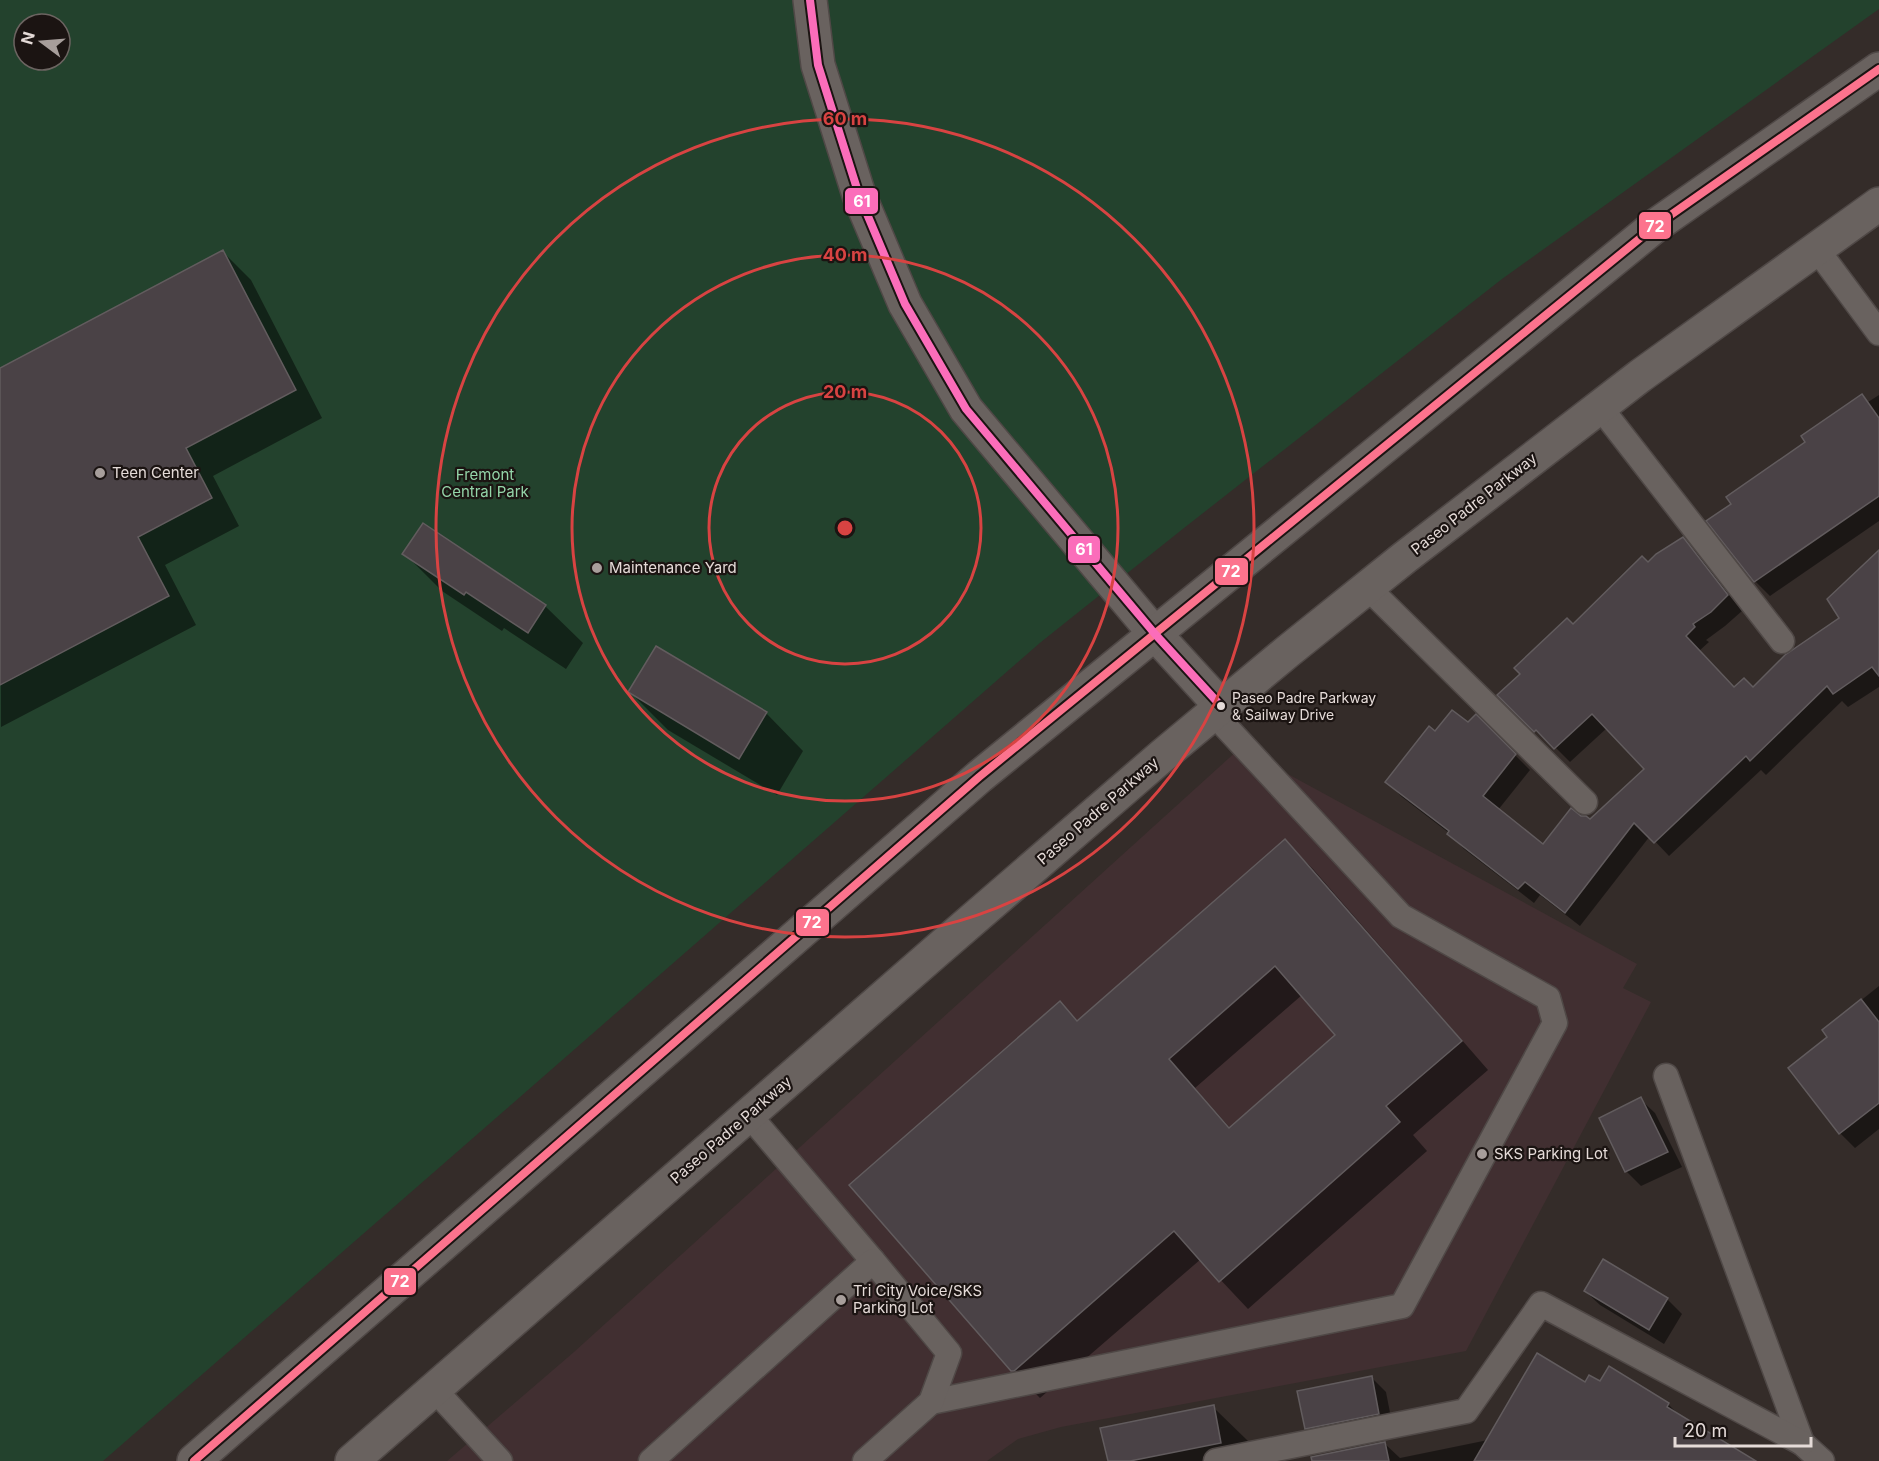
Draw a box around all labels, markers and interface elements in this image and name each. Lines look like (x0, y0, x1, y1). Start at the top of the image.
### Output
north arrow (12, 12, 72, 72)
text: N (16, 29, 39, 46)
text: 60 m (823, 108, 867, 129)
line badge: 61 (844, 187, 879, 215)
text: 61 (853, 191, 871, 211)
line badge: 72 (1638, 211, 1672, 240)
text: 72 (1645, 216, 1665, 236)
text: 40 m (823, 244, 868, 265)
text: 20 m (823, 381, 867, 402)
street label: Paseo Padre Parkway (1407, 448, 1541, 559)
place label: Teen Center (112, 463, 199, 482)
park label: Fremont Central Park (441, 465, 530, 501)
marker: Teen Center (93, 466, 107, 480)
centre of rings (835, 518, 855, 538)
line badge: 61 (1067, 535, 1101, 564)
text: 61 (1075, 539, 1093, 559)
line badge: 72 (1214, 557, 1249, 586)
place label: Maintenance Yard (609, 558, 737, 577)
marker: Maintenance Yard (590, 561, 604, 575)
text: 72 (1221, 561, 1241, 581)
place label: Paseo Padre Parkway & Sailway Drive (1232, 689, 1376, 723)
marker: Paseo Padre Parkway & Sailway Drive (1215, 700, 1227, 712)
street label: Paseo Padre Parkway (1033, 752, 1163, 868)
line badge: 72 (795, 908, 830, 937)
text: 72 (802, 912, 822, 932)
street label: Paseo Padre Parkway (666, 1071, 796, 1187)
place label: SKS Parking Lot (1494, 1144, 1608, 1163)
marker: SKS Parking Lot (1475, 1147, 1489, 1161)
line badge: 72 (383, 1267, 417, 1296)
text: 72 (390, 1271, 410, 1291)
place label: Tri City Voice/SKS Parking Lot (853, 1281, 982, 1317)
marker: Tri City Voice/SKS Parking Lot (834, 1293, 848, 1307)
scale bar (1675, 1410, 1812, 1448)
text: 20 m (1684, 1420, 1727, 1441)

